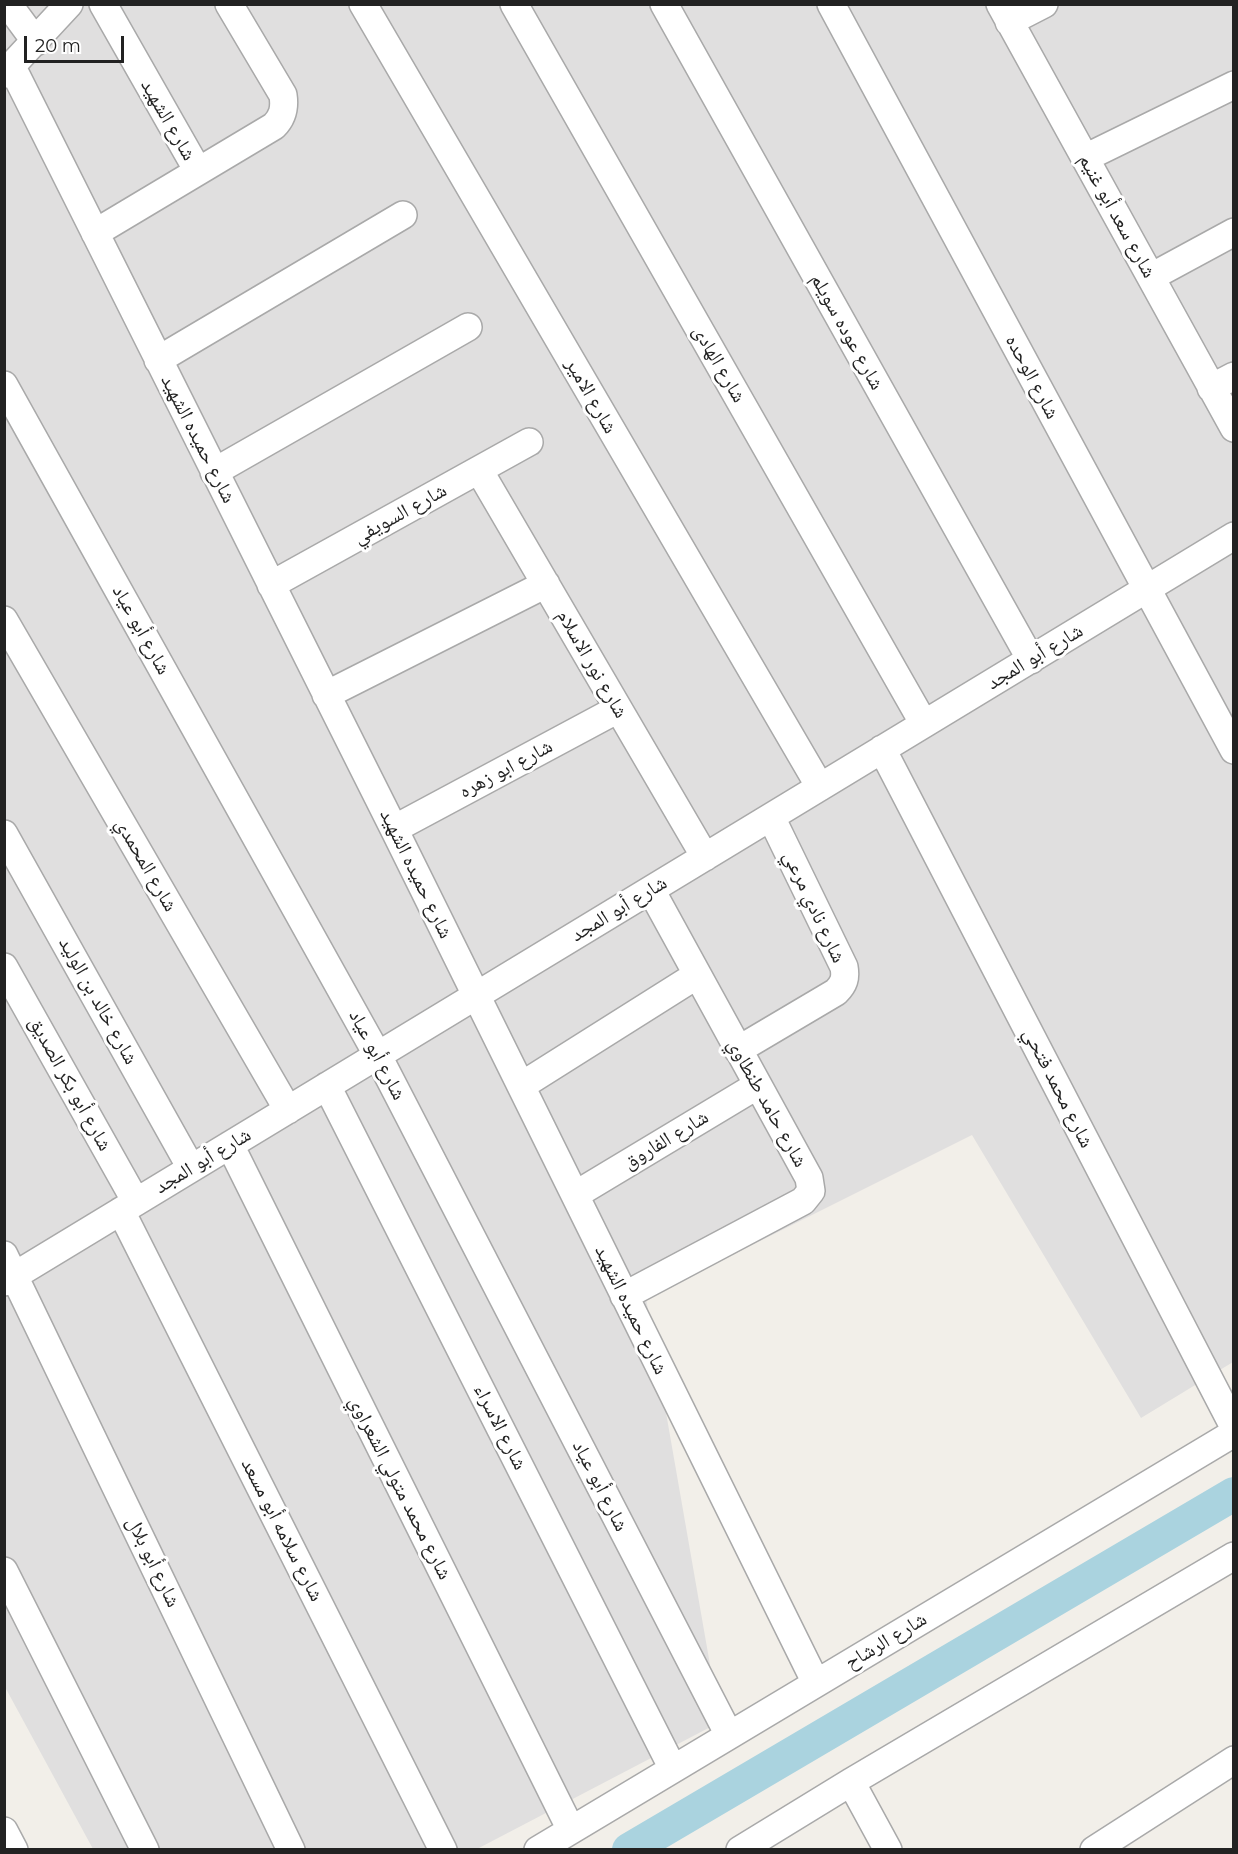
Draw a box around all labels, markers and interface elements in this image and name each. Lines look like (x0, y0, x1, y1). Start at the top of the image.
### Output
scale bar (27, 24, 128, 62)
text: 20 m (35, 35, 81, 57)
street label: شارع الشهيد (135, 75, 201, 165)
street label: شارع سعد أبو غنيم (1073, 150, 1161, 282)
street label: شارع عوده سويلم (805, 270, 889, 394)
street label: شارع الهادى (687, 321, 751, 407)
street label: شارع الوحده (1000, 331, 1064, 423)
street label: شارع الامير (560, 354, 622, 438)
street label: شارع حميده الشهيد (155, 371, 241, 507)
street label: شارع السويفي (349, 478, 451, 550)
street label: شارع أبو عياد (107, 581, 175, 679)
street label: شارع نور الاسلام (551, 605, 633, 723)
street label: شارع أبو المجد (982, 619, 1088, 695)
street label: شارع ابو زهره (455, 734, 557, 804)
street label: شارع حميده الشهيد (374, 805, 458, 943)
street label: شارع المحمدي (110, 814, 182, 916)
street label: شارع نادي مرعي (778, 847, 850, 967)
street label: شارع أبو المجد (566, 871, 672, 947)
street label: شارع خالد بن الوليد (53, 933, 143, 1069)
street label: شارع أبو عياد (343, 1006, 411, 1104)
street label: شارع أبو بكر الصديق (23, 1013, 117, 1155)
street label: شارع محمد فتحي (1017, 1024, 1099, 1152)
street label: شارع حامد طنطاوي (722, 1035, 812, 1171)
street label: شارع الفاروق (619, 1105, 713, 1175)
street label: شارع أبو المجد (150, 1123, 256, 1199)
street label: شارع حميده الشهيد (589, 1241, 673, 1379)
street label: شارع الاسراء (468, 1380, 532, 1474)
street label: شارع محمد متولي الشعراوي (343, 1392, 457, 1584)
street label: شارع أبو عياد (567, 1437, 633, 1535)
street label: شارع سلامه أبو مسعد (236, 1455, 328, 1605)
street label: شارع أبو بلال (121, 1513, 185, 1611)
street label: شارع الرشاح (841, 1607, 931, 1675)

